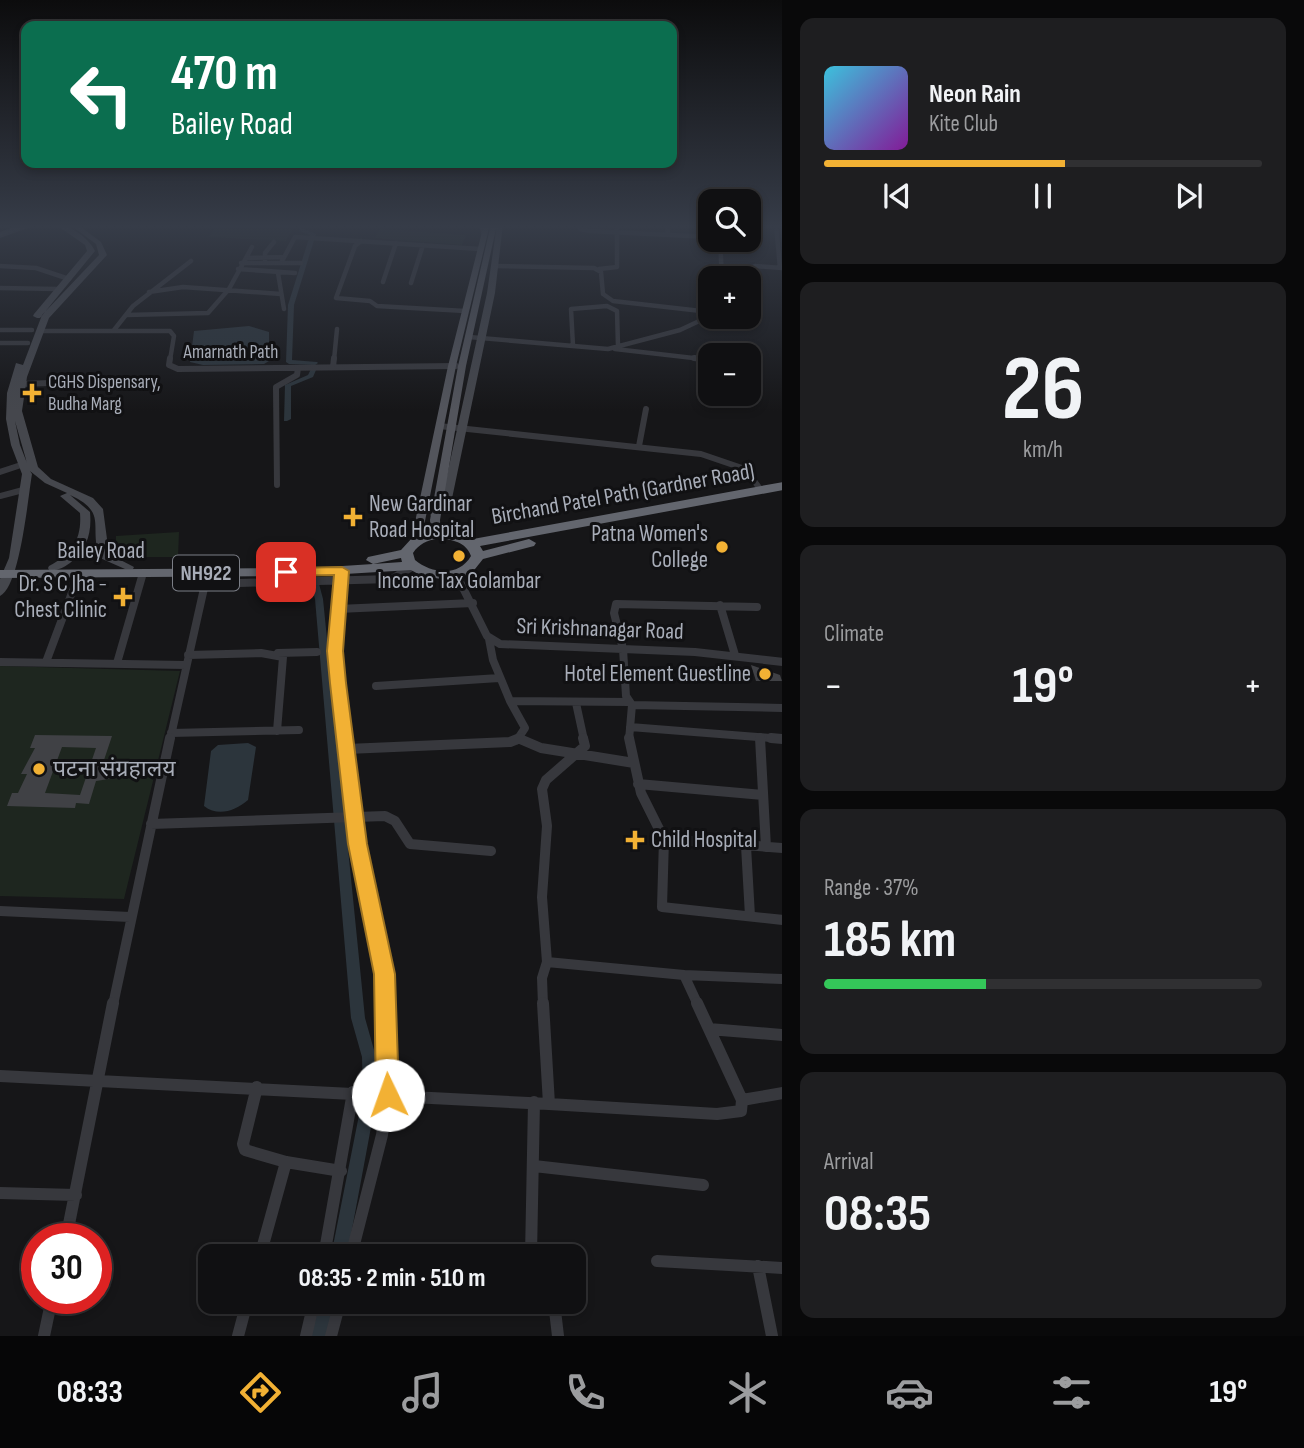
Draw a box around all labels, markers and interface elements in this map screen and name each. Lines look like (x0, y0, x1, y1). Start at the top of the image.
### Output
text: 470 m (171, 45, 278, 104)
icon: left (56, 49, 147, 140)
text: Neon Rain (929, 79, 1021, 110)
text: Bailey Road (171, 105, 293, 144)
text: Kite Club (929, 110, 998, 138)
icon: previous (878, 177, 916, 215)
icon: pause (1024, 177, 1062, 215)
icon: next (1170, 177, 1208, 215)
map controls (698, 189, 761, 406)
button: search (698, 189, 761, 252)
button: + (698, 266, 761, 329)
text: 26 (1002, 336, 1084, 445)
street label: Amarnath Path (183, 341, 278, 364)
button: − (698, 343, 761, 406)
place label: CGHS Dispensary, Budha Marg (48, 371, 161, 416)
marker: CGHS Dispensary, Budha Marg (22, 383, 42, 403)
text: km/h (1023, 436, 1063, 464)
street label: Birchand Patel Path (Gardner Road) (489, 457, 757, 531)
place label: New Gardinar Road Hospital (369, 490, 474, 544)
marker: New Gardinar Road Hospital (343, 507, 363, 527)
place label: Patna Women's College (591, 520, 708, 574)
street label: Bailey Road (57, 537, 145, 565)
marker: Patna Women's College (714, 539, 730, 555)
pin (256, 542, 316, 602)
marker: Income Tax Golambar (451, 548, 467, 564)
icon: arrive (267, 553, 305, 591)
road number: NH922 (173, 556, 239, 590)
place label: Income Tax Golambar (377, 567, 541, 595)
place label: Dr. S C Jha - Chest Clinic (14, 570, 107, 624)
marker: Dr. S C Jha - Chest Clinic (113, 587, 133, 607)
street label: Sri Krishnanagar Road (516, 612, 684, 646)
text: Climate (824, 620, 884, 648)
text: 19° (1012, 655, 1074, 718)
place label: Hotel Element Guestline (564, 660, 751, 688)
text: − (824, 664, 843, 709)
text: + (1243, 664, 1262, 709)
marker: Hotel Element Guestline (757, 666, 773, 682)
place label: पटना संग्रहालय (53, 755, 176, 783)
marker: पटना संग्रहालय (31, 761, 47, 777)
place label: Child Hospital (651, 826, 757, 854)
marker: Child Hospital (625, 830, 645, 850)
text: Range · 37% (824, 874, 919, 902)
text: 185 km (824, 909, 956, 972)
position arrow (351, 1058, 425, 1132)
text: Arrival (824, 1148, 873, 1176)
text: 08:35 (824, 1183, 931, 1246)
speed limit sign: 30 (21, 1223, 112, 1314)
text: 08:35 · 2 min · 510 m (299, 1263, 485, 1294)
icon: directions (236, 1368, 285, 1417)
icon: music (398, 1368, 447, 1417)
icon: phone (561, 1368, 610, 1417)
icon: climate (723, 1368, 772, 1417)
icon: car (885, 1368, 934, 1417)
icon: filters (1047, 1368, 1096, 1417)
text: 08:33 (57, 1373, 123, 1412)
text: 19° (1210, 1373, 1247, 1412)

